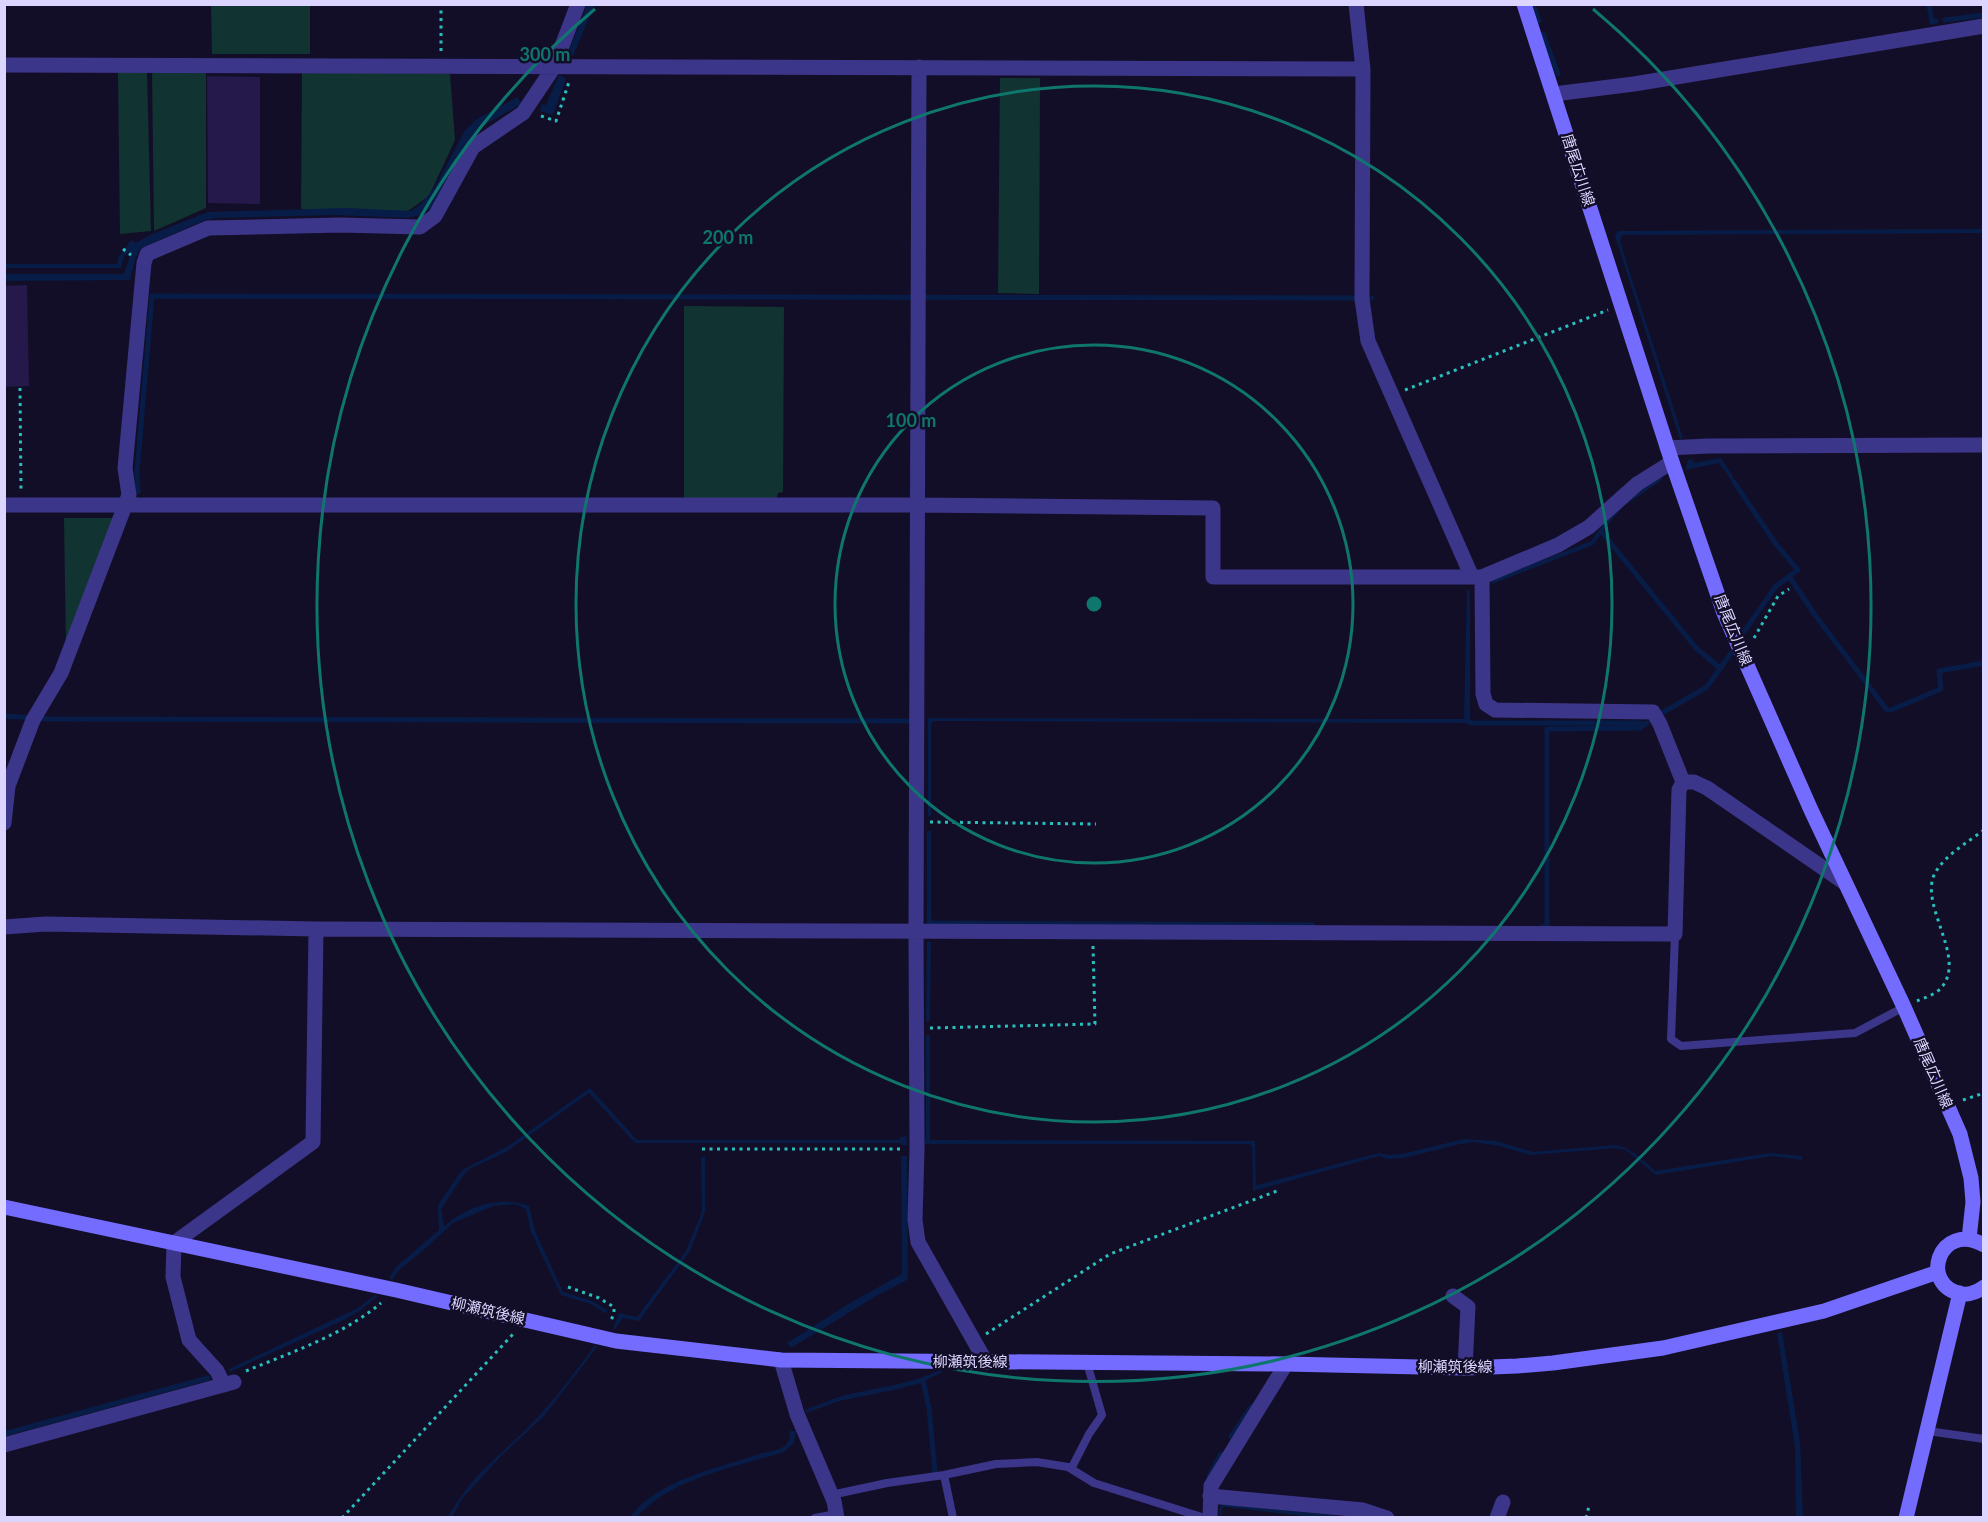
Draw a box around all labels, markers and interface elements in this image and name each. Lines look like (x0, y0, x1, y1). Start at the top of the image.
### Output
text: 300 m (520, 43, 570, 65)
street label: 唐尾広川線 (1559, 131, 1599, 208)
text: 200 m (703, 226, 753, 248)
text: 100 m (886, 409, 936, 431)
street label: 唐尾広川線 (1712, 591, 1756, 668)
centre of rings (1084, 594, 1104, 614)
street label: 唐尾広川線 (1911, 1035, 1957, 1111)
street label: 柳瀬筑後線 (450, 1293, 527, 1327)
street label: 柳瀬筑後線 (932, 1352, 1008, 1370)
street label: 柳瀬筑後線 (1417, 1357, 1493, 1375)

